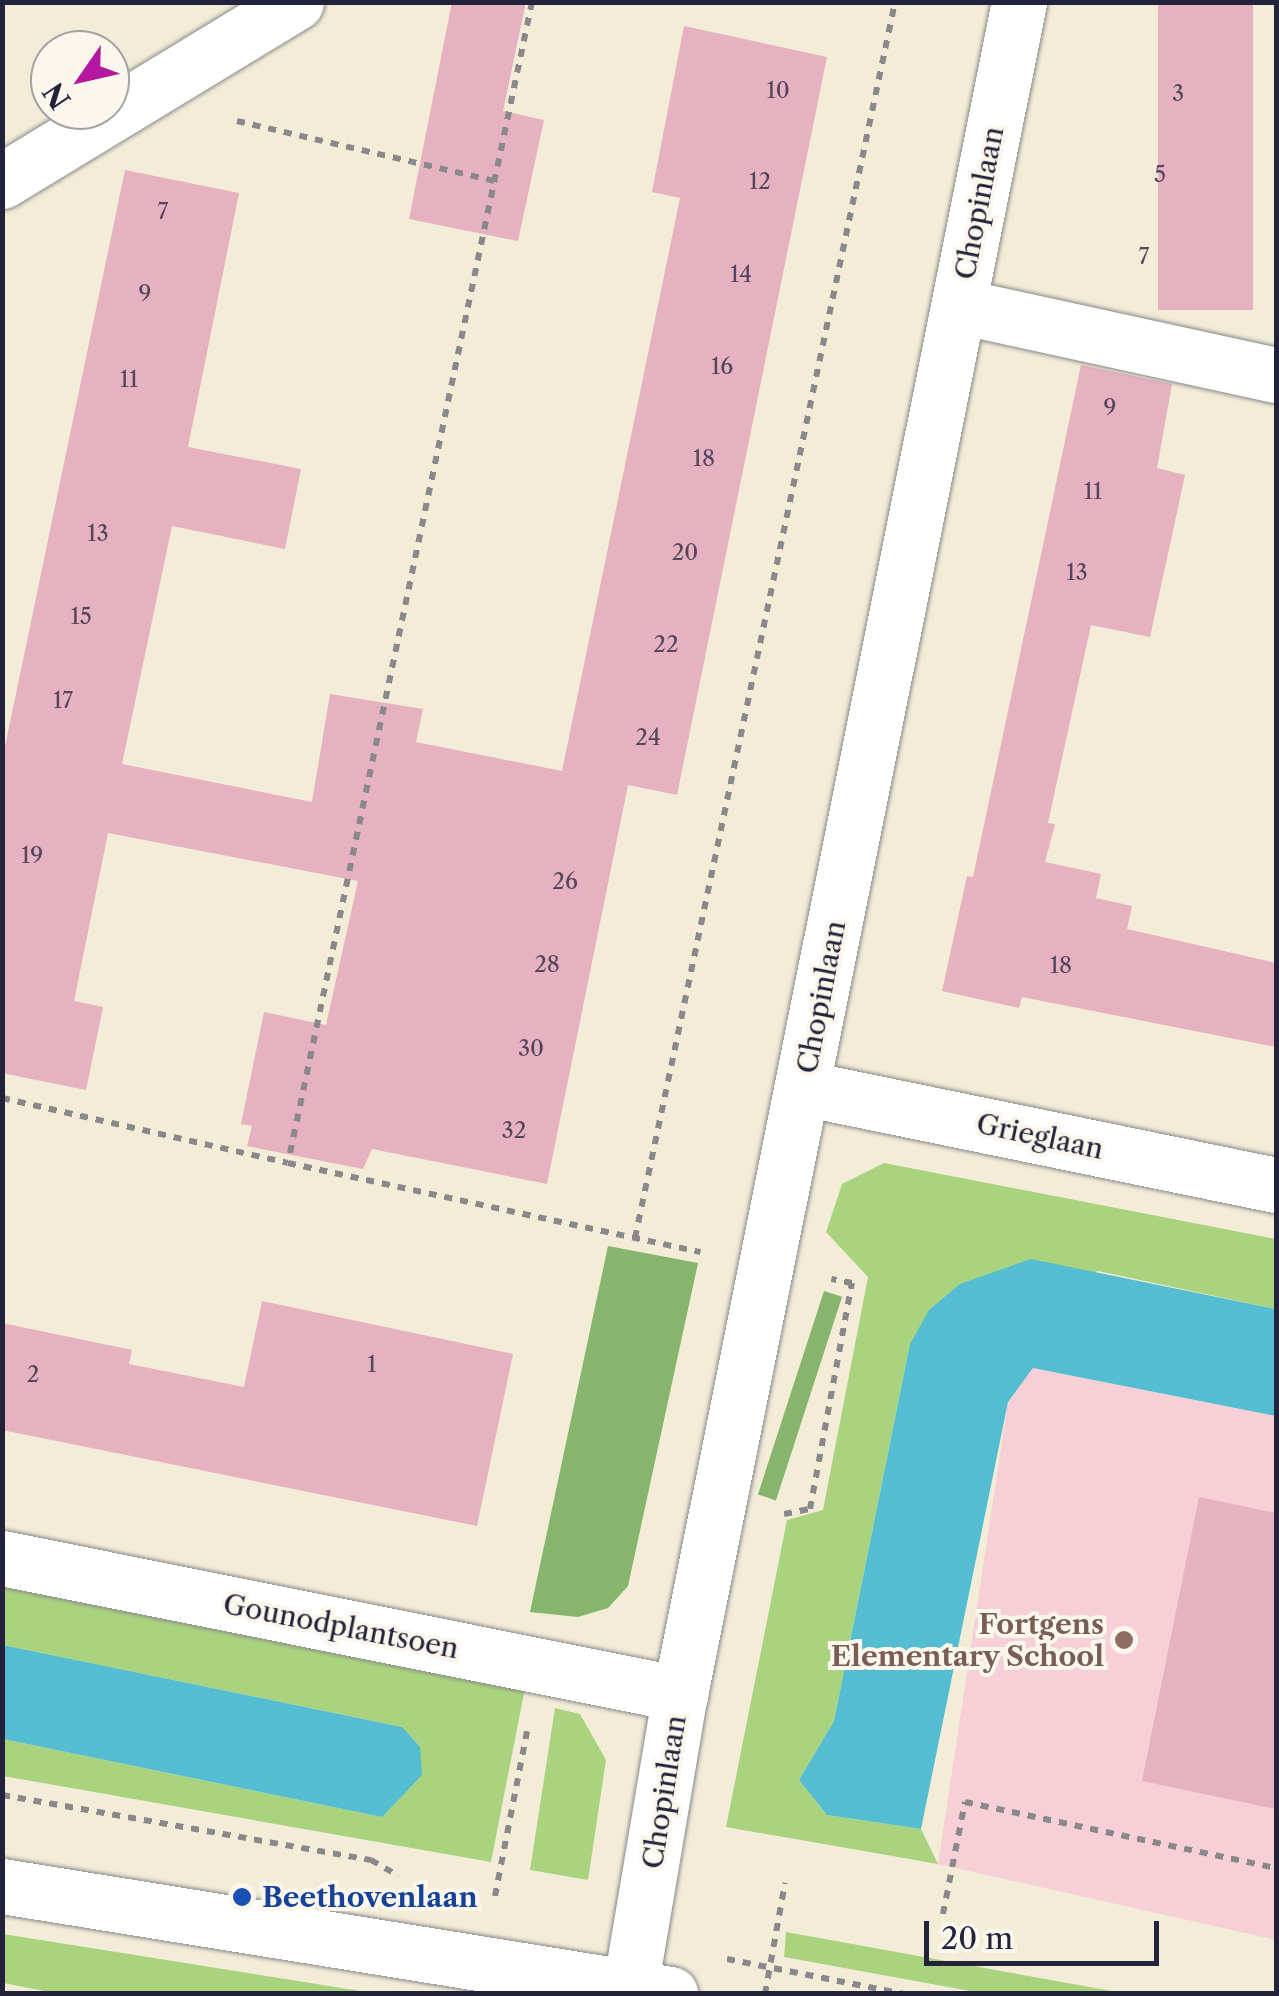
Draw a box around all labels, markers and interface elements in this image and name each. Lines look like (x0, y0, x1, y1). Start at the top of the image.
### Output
north arrow (30, 30, 130, 130)
text: N (36, 76, 78, 115)
house number: 10 (766, 78, 790, 104)
house number: 3 (1172, 81, 1184, 107)
street label: Chopinlaan (948, 124, 1010, 282)
house number: 5 (1154, 162, 1166, 188)
house number: 12 (749, 169, 771, 195)
house number: 7 (158, 199, 168, 225)
house number: 7 (1139, 244, 1149, 270)
house number: 14 (730, 262, 752, 288)
house number: 9 (139, 281, 151, 307)
house number: 16 (711, 354, 733, 380)
house number: 11 (120, 367, 138, 393)
house number: 9 (1104, 395, 1116, 421)
house number: 18 (693, 446, 715, 472)
house number: 11 (1084, 479, 1102, 505)
house number: 13 (87, 521, 109, 547)
house number: 20 (672, 540, 698, 566)
house number: 13 (1066, 560, 1088, 586)
house number: 15 (70, 604, 92, 630)
house number: 22 (653, 632, 679, 658)
house number: 17 (53, 688, 73, 714)
house number: 24 (635, 725, 661, 751)
house number: 19 (21, 843, 43, 869)
house number: 26 (552, 869, 578, 895)
street label: Chopinlaan (790, 918, 852, 1076)
house number: 28 (534, 952, 560, 978)
house number: 18 (1050, 953, 1072, 979)
house number: 30 (518, 1036, 544, 1062)
street label: Grieglaan (974, 1106, 1106, 1166)
house number: 32 (502, 1118, 526, 1144)
house number: 1 (367, 1352, 377, 1378)
house number: 2 (27, 1362, 39, 1388)
street label: Gounodplantsoen (220, 1587, 462, 1665)
place label: Fortgens Elementary School (830, 1607, 1104, 1673)
marker: Fortgens Elementary School (1113, 1629, 1135, 1651)
street label: Chopinlaan (635, 1713, 693, 1871)
place label: Beethovenlaan (262, 1880, 478, 1914)
marker: Beethovenlaan (231, 1886, 253, 1908)
scale bar (929, 1901, 1164, 1963)
text: 20 m (941, 1920, 1013, 1957)

